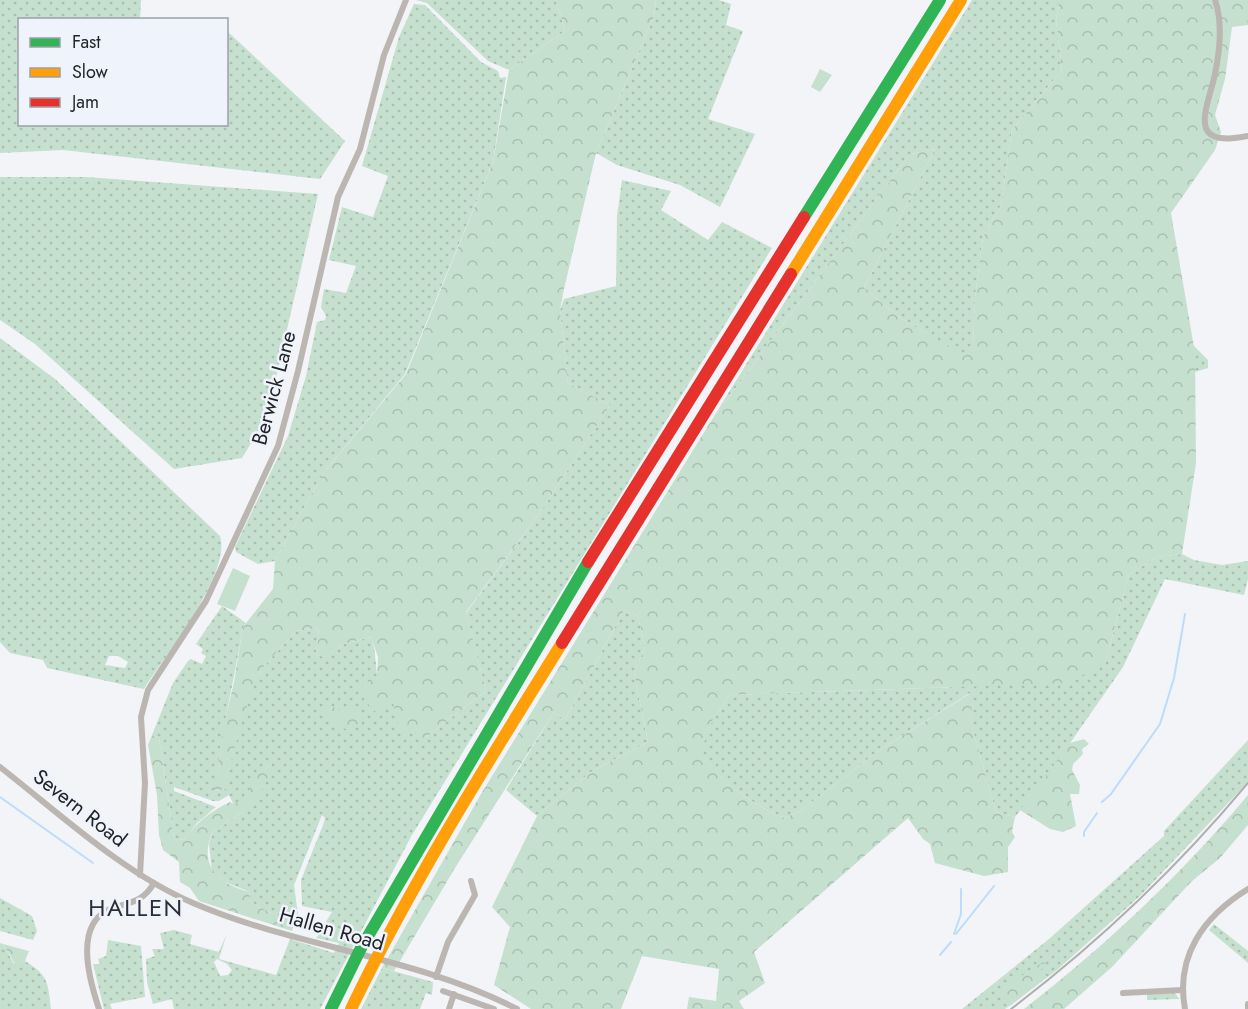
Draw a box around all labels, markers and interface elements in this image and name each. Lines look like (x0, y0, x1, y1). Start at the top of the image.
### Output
legend (18, 18, 228, 126)
text: Fast (72, 29, 101, 55)
text: Slow (72, 59, 109, 85)
text: Jam (70, 89, 99, 115)
street label: Berwick Lane (244, 327, 304, 448)
street label: Severn Road (27, 762, 133, 854)
district label: HALLEN (88, 890, 184, 925)
street label: Hallen Road (276, 900, 388, 958)

